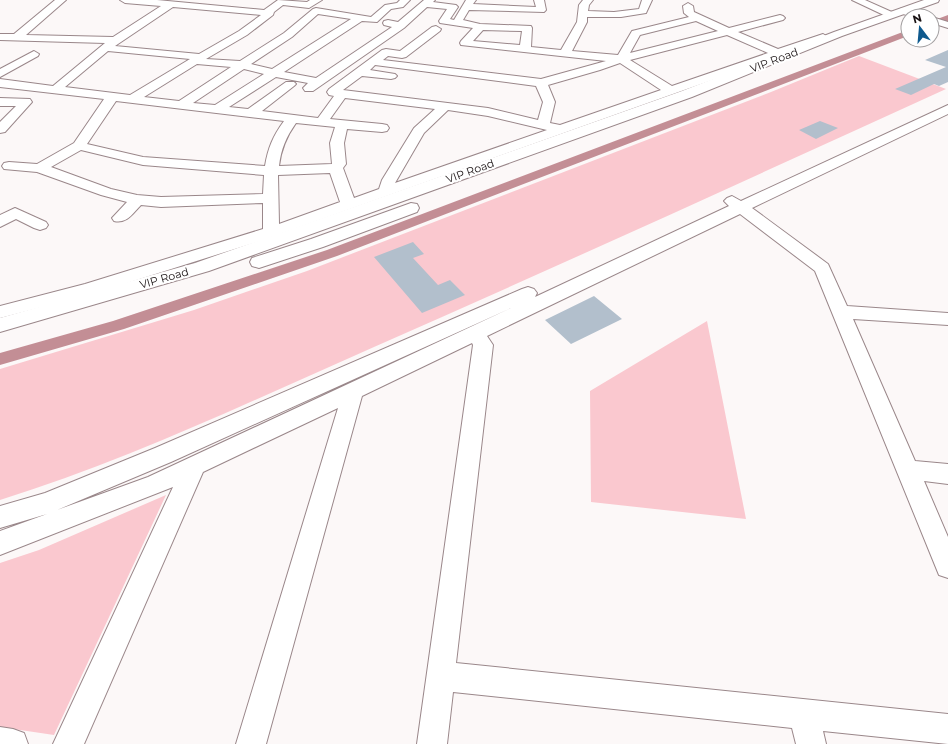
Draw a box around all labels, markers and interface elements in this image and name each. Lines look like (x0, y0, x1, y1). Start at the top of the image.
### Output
north arrow (900, 8, 940, 48)
text: N (911, 10, 923, 26)
street label: VIP Road (748, 44, 800, 76)
street label: VIP Road (444, 156, 496, 186)
street label: VIP Road (138, 264, 190, 292)

